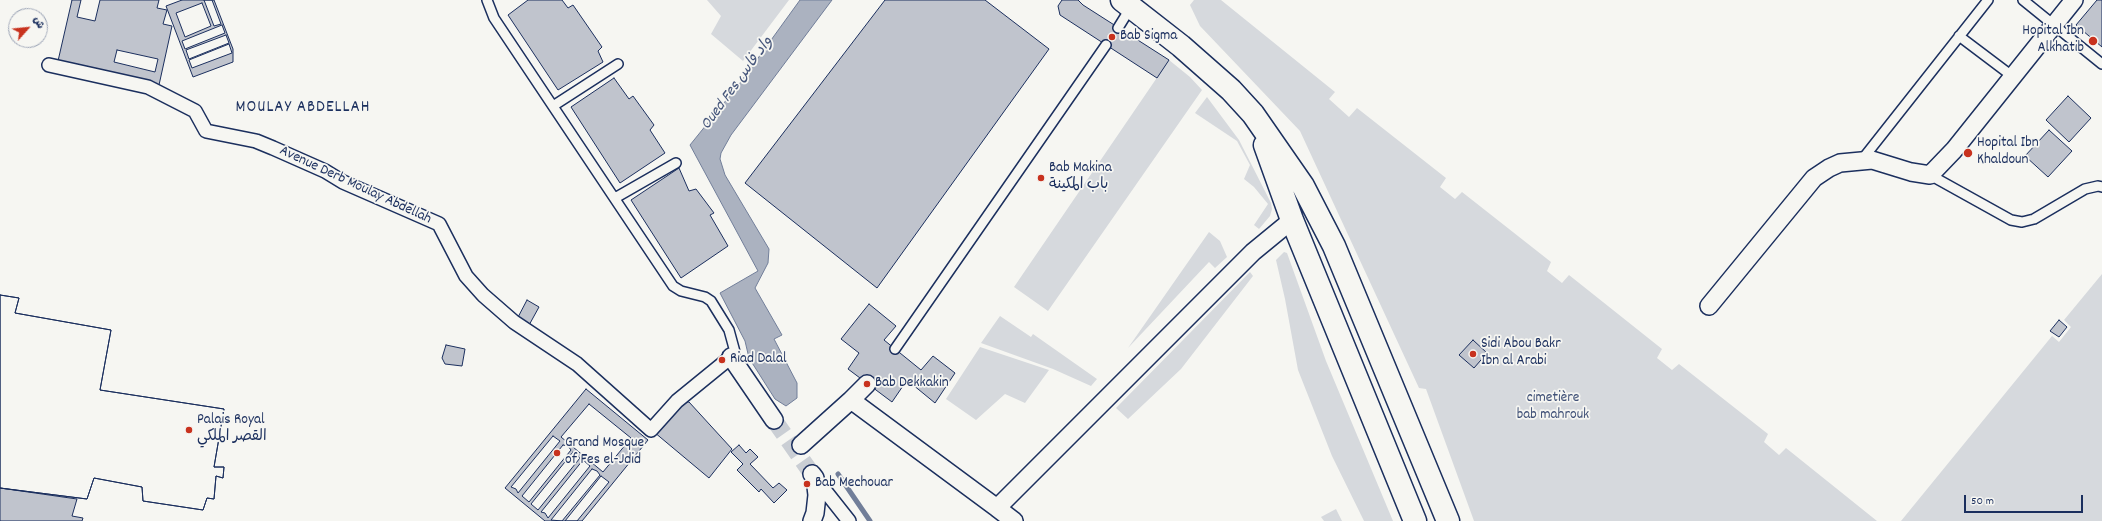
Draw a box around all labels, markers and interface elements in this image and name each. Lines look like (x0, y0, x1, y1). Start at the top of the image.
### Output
north arrow (8, 8, 48, 48)
text: ش (28, 14, 48, 32)
place label: Hopital Ibn Alkhatib (2022, 23, 2084, 58)
place label: Bab Sigma (1120, 28, 1177, 46)
marker: Bab Sigma (1107, 32, 1117, 42)
water label: Oued Fes واد فاس (698, 34, 778, 134)
marker: Hopital Ibn Alkhatib (2087, 35, 2099, 47)
district label: MOULAY ABDELLAH (236, 99, 370, 119)
place label: Hopital Ibn Khaldoun (1977, 135, 2039, 170)
street label: Avenue Derb Moulay Abdellah (276, 143, 434, 229)
marker: Hopital Ibn Khaldoun (1962, 147, 1974, 159)
place label: Bab Makina باب المكينة (1049, 160, 1112, 195)
marker: Bab Makina باب المكينة (1036, 173, 1046, 183)
place label: Sidi Abou Bakr Ibn al Arabi (1481, 336, 1561, 371)
marker: Sidi Abou Bakr Ibn al Arabi (1468, 349, 1478, 359)
place label: Riad Dalal (730, 351, 787, 369)
marker: Riad Dalal (717, 355, 727, 365)
place label: Bab Dekkakin (875, 375, 949, 393)
marker: Bab Dekkakin (862, 379, 872, 389)
park label: cimetière bab mahrouk (1517, 390, 1589, 425)
place label: Palais Royal القصر الملكي (197, 412, 267, 447)
marker: Palais Royal القصر الملكي (184, 425, 194, 435)
place label: Grand Mosque of Fes el-Jdid (565, 435, 644, 470)
marker: Grand Mosque of Fes el-Jdid (552, 448, 562, 458)
place label: Bab Mechouar (815, 475, 893, 493)
marker: Bab Mechouar (802, 479, 812, 489)
scale bar (1966, 487, 2085, 513)
text: 50 m (1971, 493, 1994, 510)

